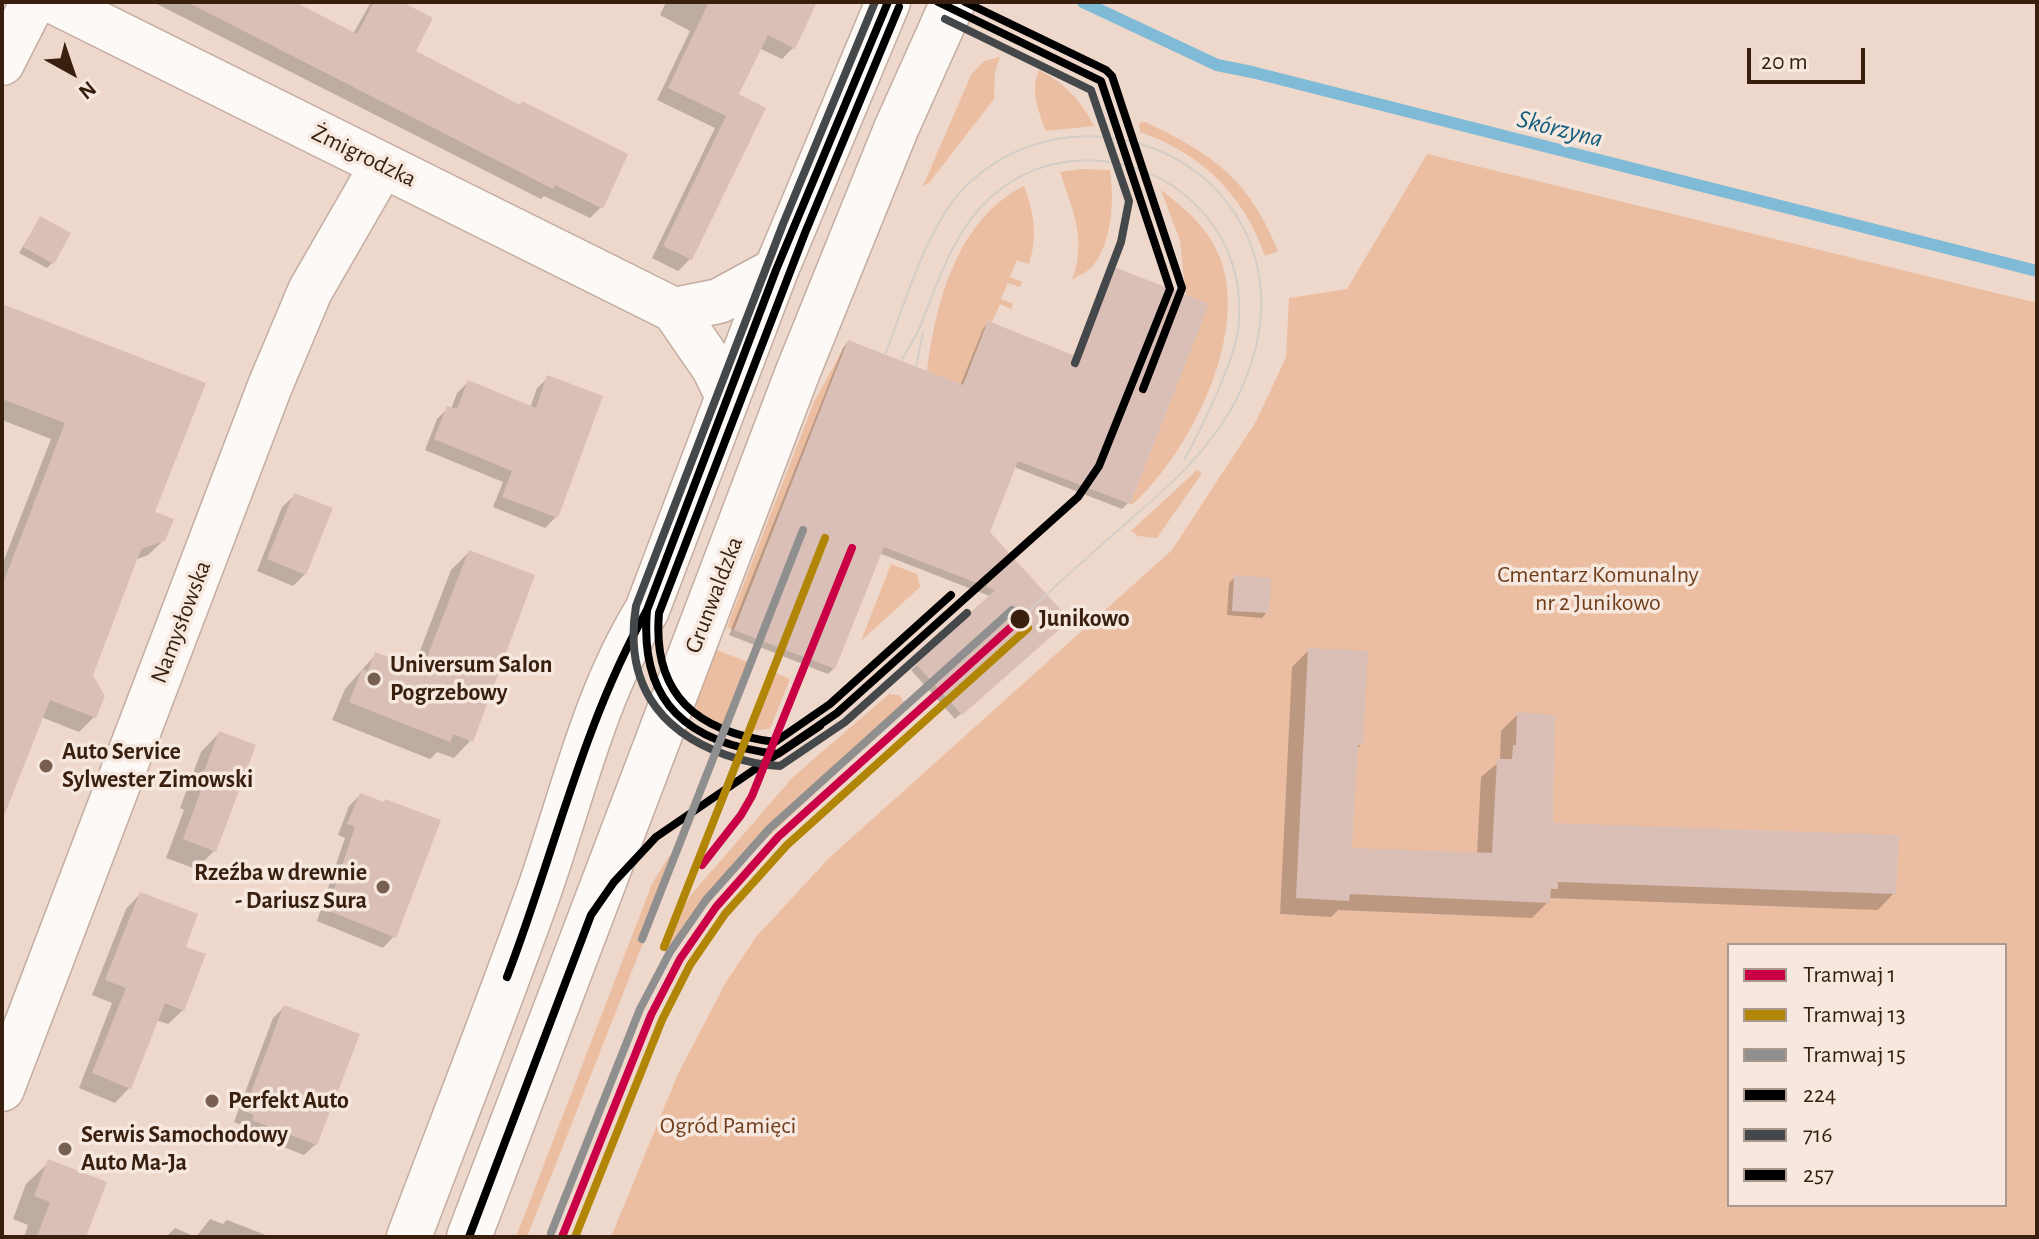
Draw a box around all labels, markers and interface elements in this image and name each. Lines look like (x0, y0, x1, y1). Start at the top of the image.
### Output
north arrow (32, 32, 112, 112)
scale bar (1751, 32, 1869, 82)
text: 20 m (1761, 50, 1808, 74)
text: N (75, 77, 100, 104)
water label: Skórzyna (1514, 103, 1606, 155)
street label: Żmigrodzka (307, 118, 421, 194)
street label: Grunwaldzka (679, 533, 749, 657)
street label: Namysłowska (144, 557, 218, 687)
park label: Cmentarz Komunalny nr 2 Junikowo (1497, 561, 1699, 617)
place label: Junikowo (1039, 605, 1130, 633)
marker: Junikowo (1008, 607, 1032, 631)
place label: Universum Salon Pogrzebowy (390, 651, 552, 707)
marker: Universum Salon Pogrzebowy (365, 670, 383, 688)
place label: Auto Service Sylwester Zimowski (62, 738, 253, 794)
marker: Auto Service Sylwester Zimowski (37, 757, 55, 775)
place label: Rzeźba w drewnie - Dariusz Sura (194, 859, 367, 915)
marker: Rzeźba w drewnie - Dariusz Sura (374, 878, 392, 896)
legend (1727, 943, 2007, 1207)
text: Tramwaj 1 (1803, 963, 1896, 987)
text: Tramwaj 13 (1803, 1003, 1906, 1027)
text: Tramwaj 15 (1803, 1043, 1906, 1067)
text: 224 (1803, 1083, 1836, 1107)
place label: Perfekt Auto (228, 1087, 349, 1115)
marker: Perfekt Auto (203, 1092, 221, 1110)
park label: Ogród Pamięci (660, 1112, 796, 1140)
place label: Serwis Samochodowy Auto Ma-Ja (81, 1121, 288, 1177)
text: 716 (1803, 1123, 1833, 1147)
marker: Serwis Samochodowy Auto Ma-Ja (56, 1140, 74, 1158)
text: 257 (1803, 1163, 1834, 1187)

